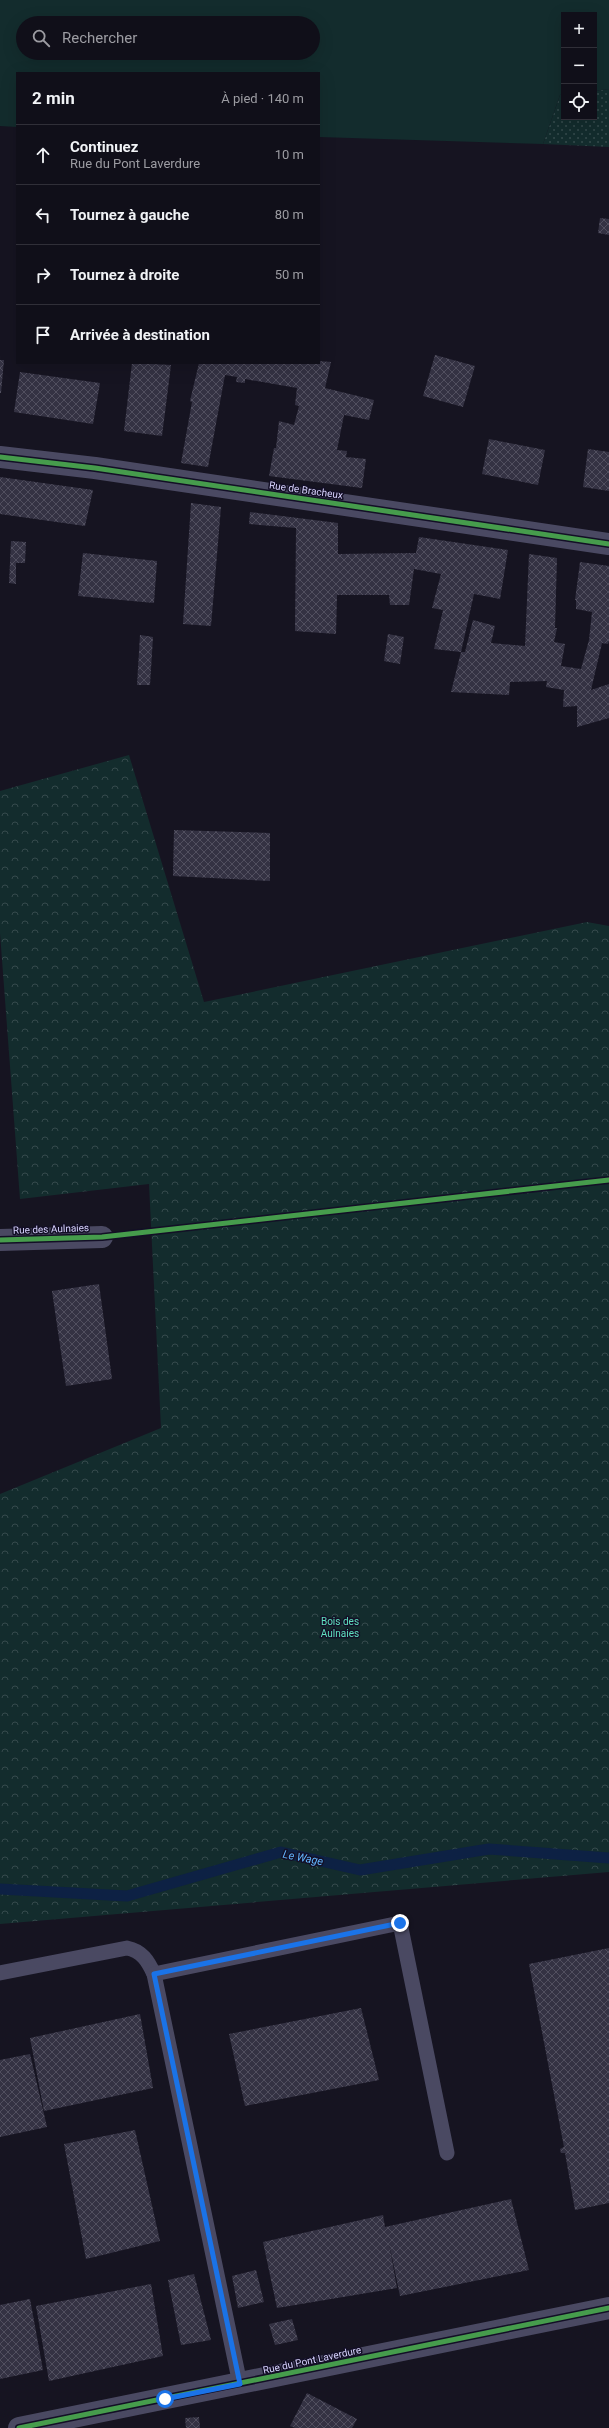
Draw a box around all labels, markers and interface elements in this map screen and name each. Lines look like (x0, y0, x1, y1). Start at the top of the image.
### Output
map controls (561, 12, 597, 120)
button: + (561, 12, 597, 48)
search box (16, 16, 320, 60)
icon: search (30, 27, 52, 49)
text: Rechercher (62, 29, 137, 47)
button: − (561, 48, 597, 84)
button: locate (561, 84, 597, 120)
text: 2 min (32, 88, 75, 108)
text: À pied · 140 m (221, 91, 304, 106)
text: Continuez (70, 138, 138, 156)
icon: ahead (32, 144, 54, 166)
text: 10 m (275, 147, 304, 162)
text: Rue du Pont Laverdure (70, 156, 200, 171)
icon: left (32, 204, 54, 226)
text: Tournez à gauche (70, 206, 189, 224)
text: 80 m (275, 207, 304, 222)
icon: right (32, 264, 54, 286)
text: Tournez à droite (70, 266, 179, 284)
text: 50 m (275, 267, 304, 282)
icon: arrive (32, 324, 54, 346)
text: Arrivée à destination (70, 326, 210, 344)
street label: Rue de Bracheux (268, 479, 344, 501)
street label: Rue des Aulnaies (13, 1222, 89, 1236)
park label: Bois des Aulnaies (321, 1616, 359, 1639)
water label: Le Wage (282, 1848, 325, 1868)
route end (391, 1914, 409, 1932)
street label: Rue du Pont Laverdure (262, 2344, 362, 2376)
route start (156, 2390, 174, 2408)

